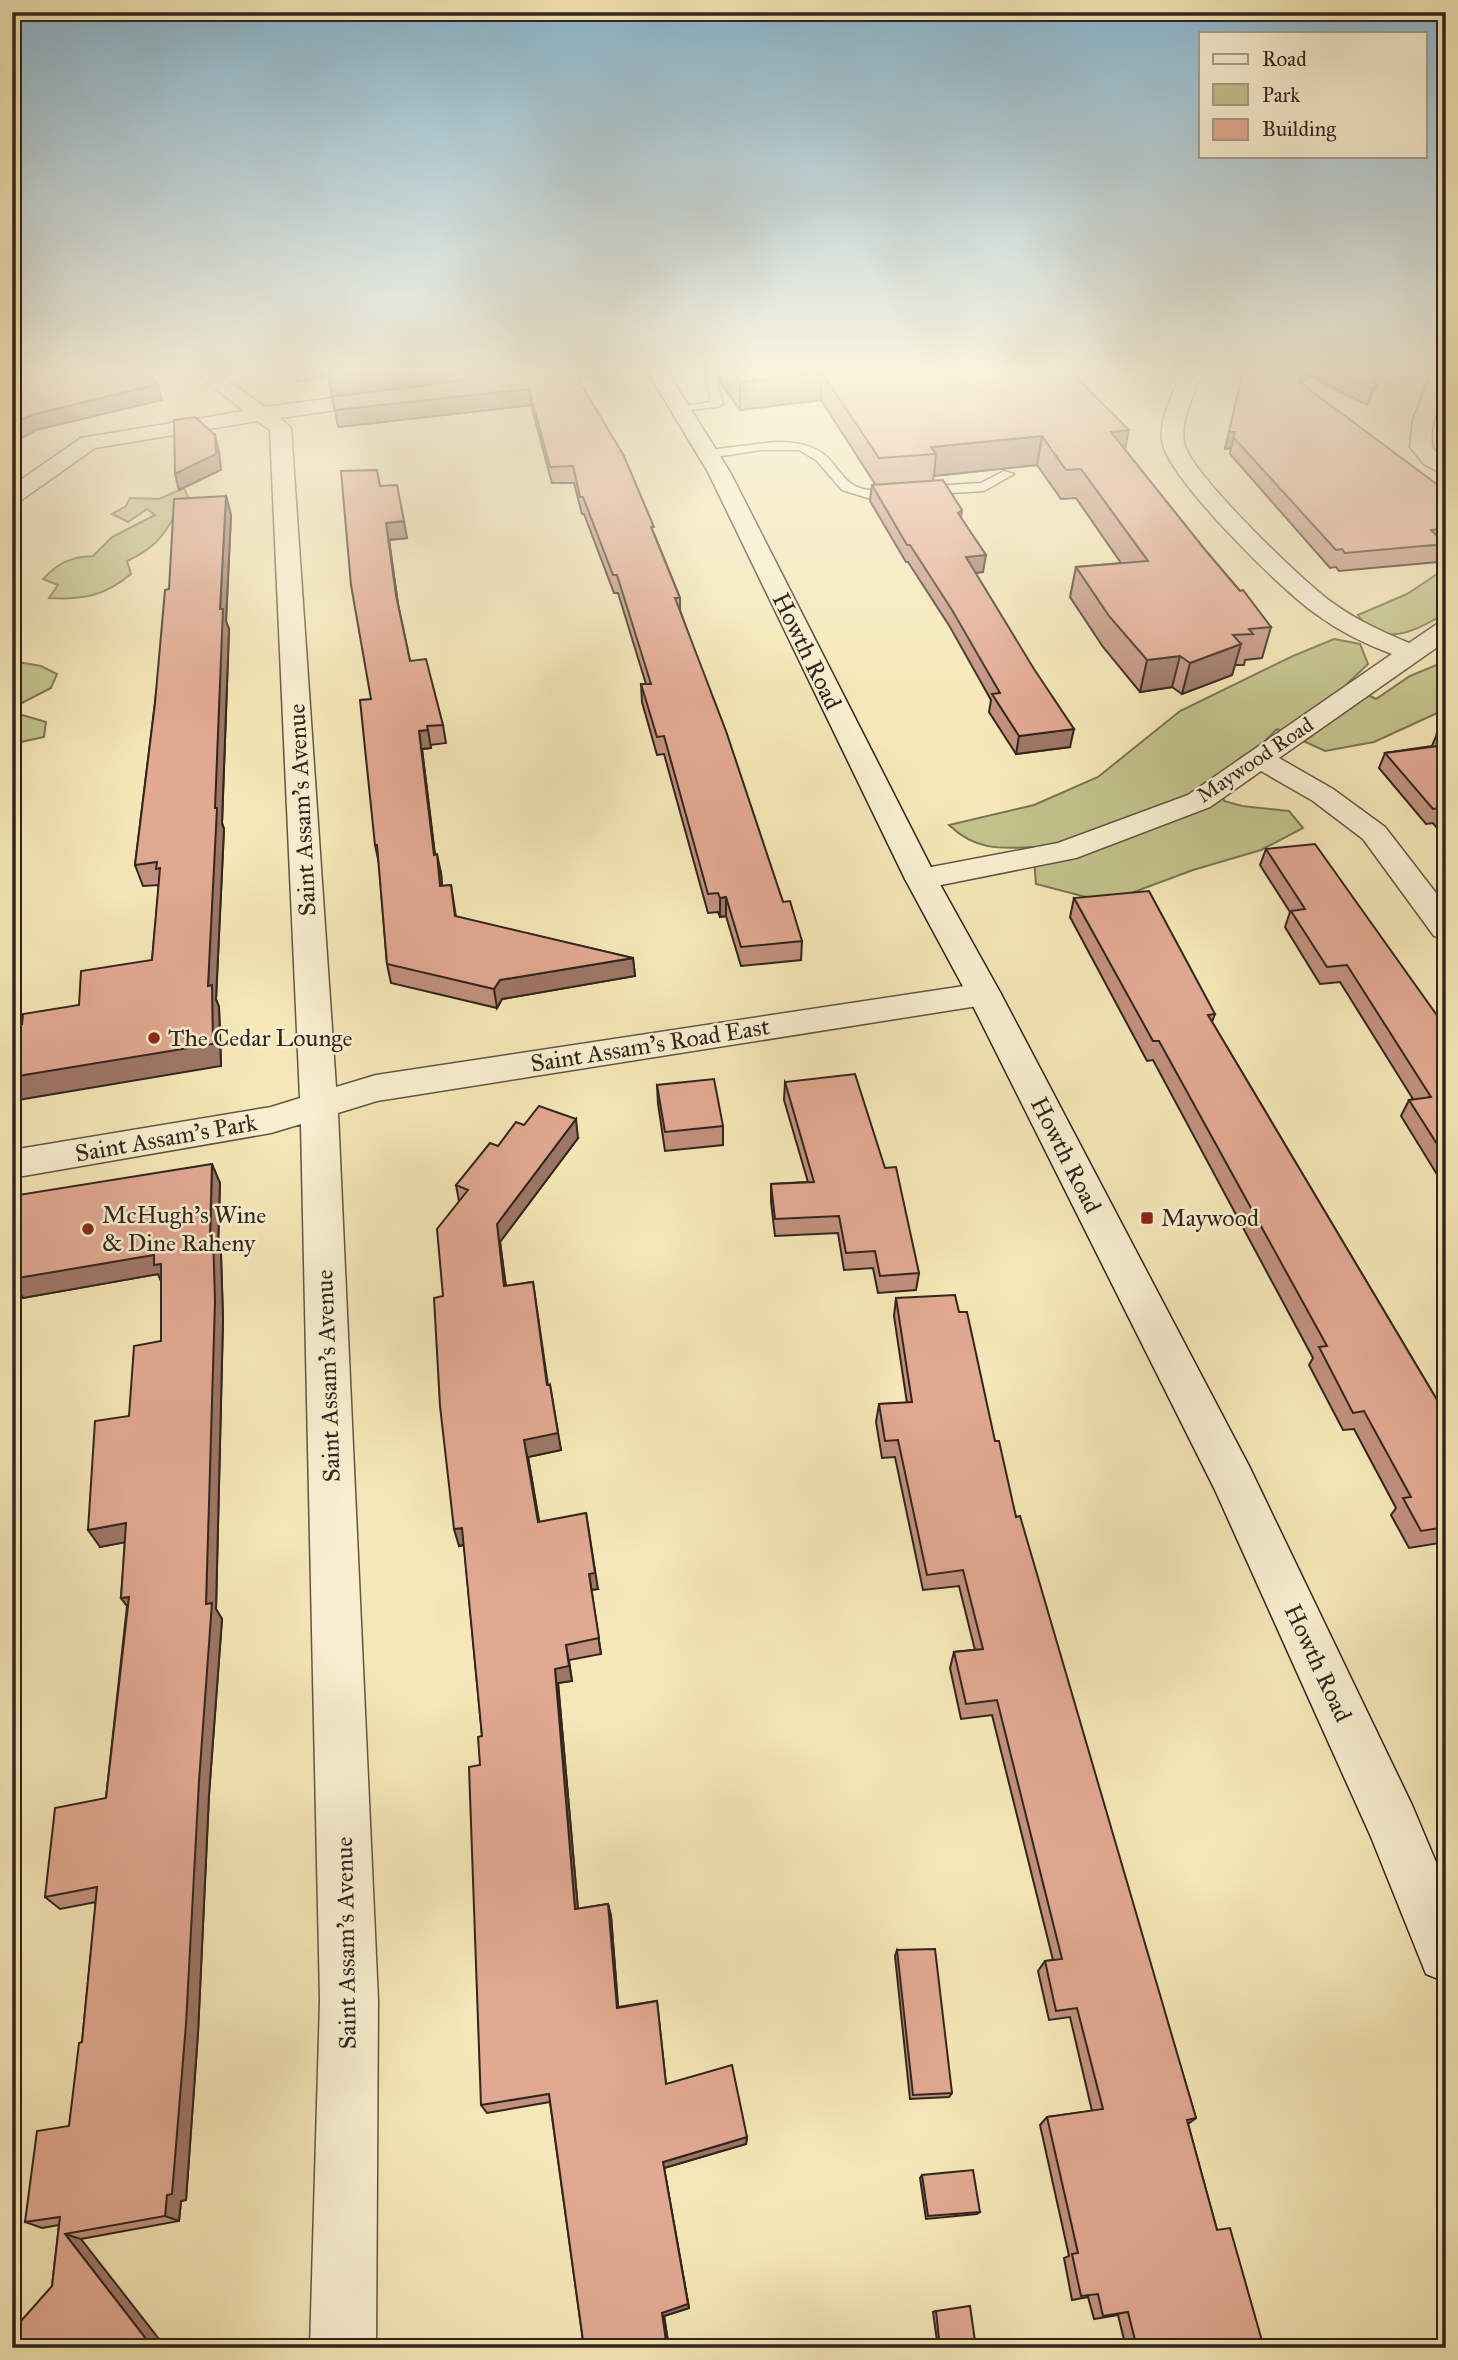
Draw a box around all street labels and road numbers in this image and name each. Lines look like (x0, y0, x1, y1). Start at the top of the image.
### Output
street label: Howth Road (766, 588, 848, 714)
street label: Saint Assam's Avenue (281, 703, 323, 917)
street label: Maywood Road (1192, 711, 1319, 809)
street label: Saint Assam's Road East (528, 1011, 772, 1079)
street label: Howth Road (1024, 1092, 1108, 1218)
street label: Saint Assam's Park (73, 1107, 260, 1169)
street label: Saint Assam's Avenue (309, 1269, 347, 1483)
street label: Howth Road (1278, 1599, 1358, 1727)
street label: Saint Assam's Avenue (329, 1836, 363, 2050)

